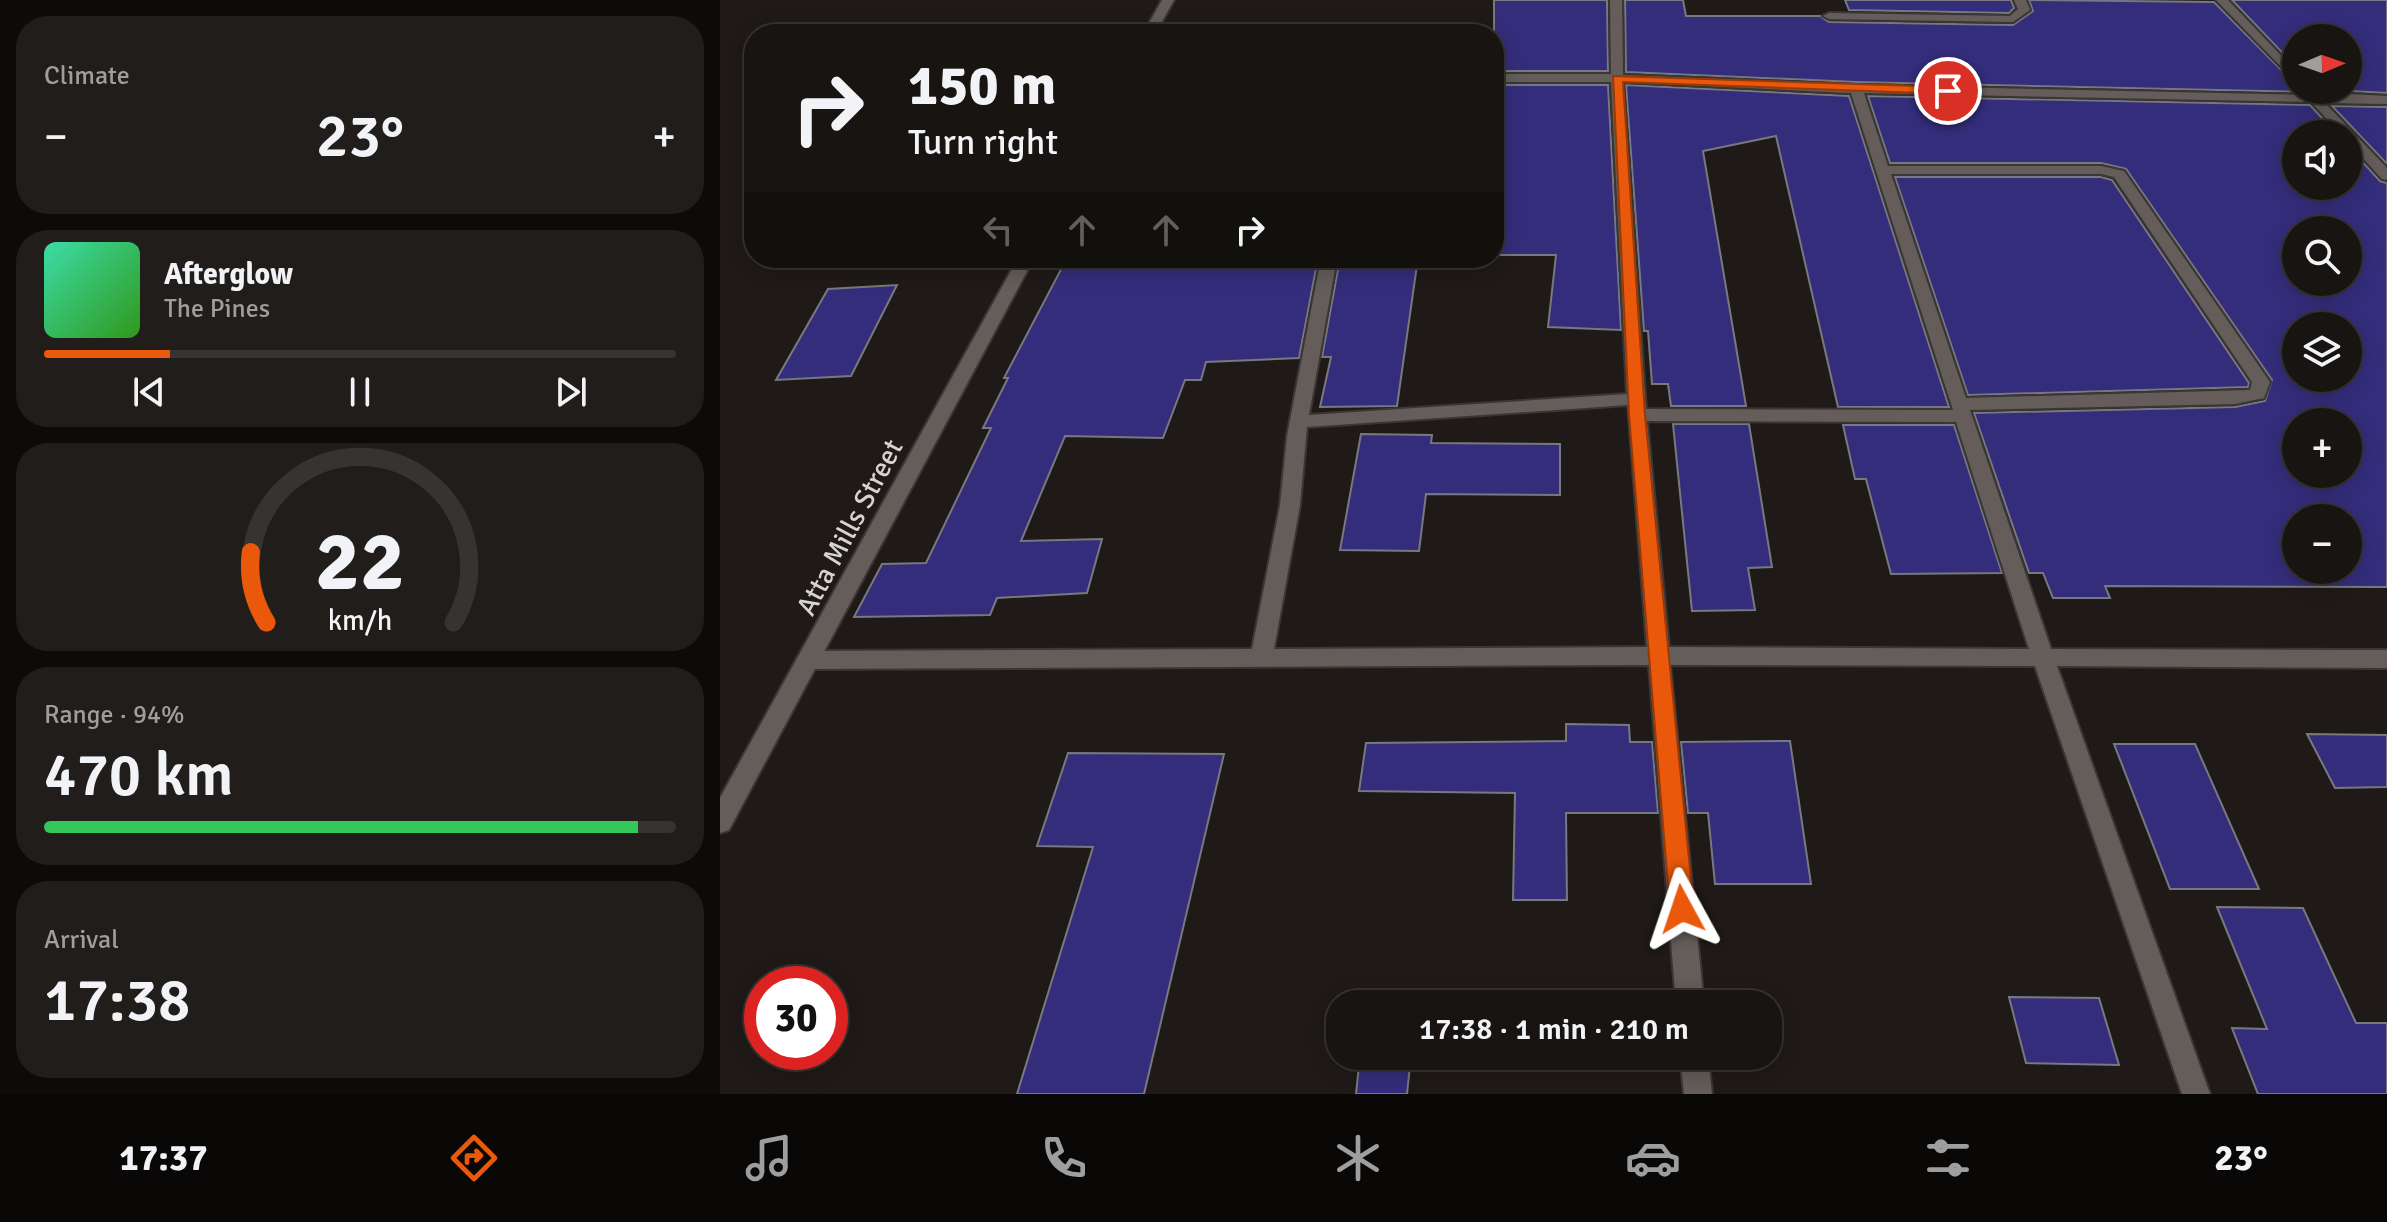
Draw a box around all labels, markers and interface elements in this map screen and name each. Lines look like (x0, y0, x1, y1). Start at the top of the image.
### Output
north arrow (2282, 24, 2362, 104)
map controls (2282, 24, 2362, 584)
text: 150 m (908, 51, 1056, 120)
icon: right (776, 56, 880, 160)
pin (1914, 57, 1982, 125)
text: Climate (44, 60, 130, 92)
icon: arrive (1926, 69, 1970, 113)
text: 23° (316, 100, 404, 174)
text: − (44, 110, 68, 164)
text: + (652, 110, 676, 164)
text: Turn right (908, 120, 1058, 165)
button: sound (2282, 120, 2362, 200)
icon: left (976, 208, 1020, 252)
icon: ahead (1060, 208, 1104, 252)
icon: ahead (1144, 208, 1188, 252)
icon: right (1228, 208, 1272, 252)
button: search (2282, 216, 2362, 296)
text: Afterglow (164, 256, 293, 293)
text: The Pines (164, 293, 270, 325)
button: layers (2282, 312, 2362, 392)
icon: previous (127, 370, 171, 414)
icon: pause (338, 370, 382, 414)
icon: next (549, 370, 593, 414)
button: + (2282, 408, 2362, 488)
street label: Atta Mills Street (789, 434, 911, 621)
button: − (2282, 504, 2362, 584)
text: 22 (315, 511, 405, 613)
text: km/h (328, 603, 392, 638)
text: Range · 94% (44, 699, 185, 731)
text: 470 km (44, 739, 233, 813)
position arrow (1640, 867, 1724, 951)
text: Arrival (44, 924, 119, 956)
text: 17:38 (44, 964, 191, 1038)
speed limit sign: 30 (744, 966, 848, 1070)
text: 17:38 · 1 min · 210 m (1419, 1011, 1689, 1048)
icon: directions (446, 1130, 502, 1186)
icon: music (741, 1130, 797, 1186)
icon: phone (1036, 1130, 1092, 1186)
icon: climate (1330, 1130, 1386, 1186)
icon: car (1625, 1130, 1681, 1186)
icon: filters (1920, 1130, 1976, 1186)
text: 17:37 (119, 1136, 208, 1181)
text: 23° (2214, 1136, 2268, 1181)

